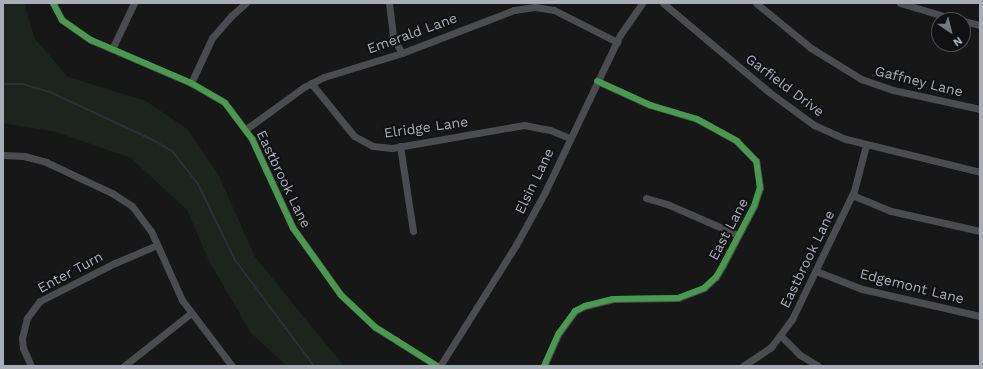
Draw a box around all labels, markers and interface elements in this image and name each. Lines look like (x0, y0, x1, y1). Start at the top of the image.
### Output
street label: Emerald Lane (365, 9, 459, 57)
north arrow (931, 12, 971, 52)
text: N (951, 34, 965, 49)
street label: Garfield Drive (743, 50, 827, 120)
street label: Gaffney Lane (873, 62, 965, 100)
street label: Elridge Lane (383, 113, 469, 141)
street label: Eastbrook Lane (253, 127, 315, 231)
street label: Elsin Lane (511, 146, 557, 216)
street label: East Lane (705, 195, 751, 263)
street label: Eastbrook Lane (776, 207, 838, 311)
street label: Enter Turn (34, 248, 106, 296)
street label: Edgemont Lane (858, 265, 966, 307)

